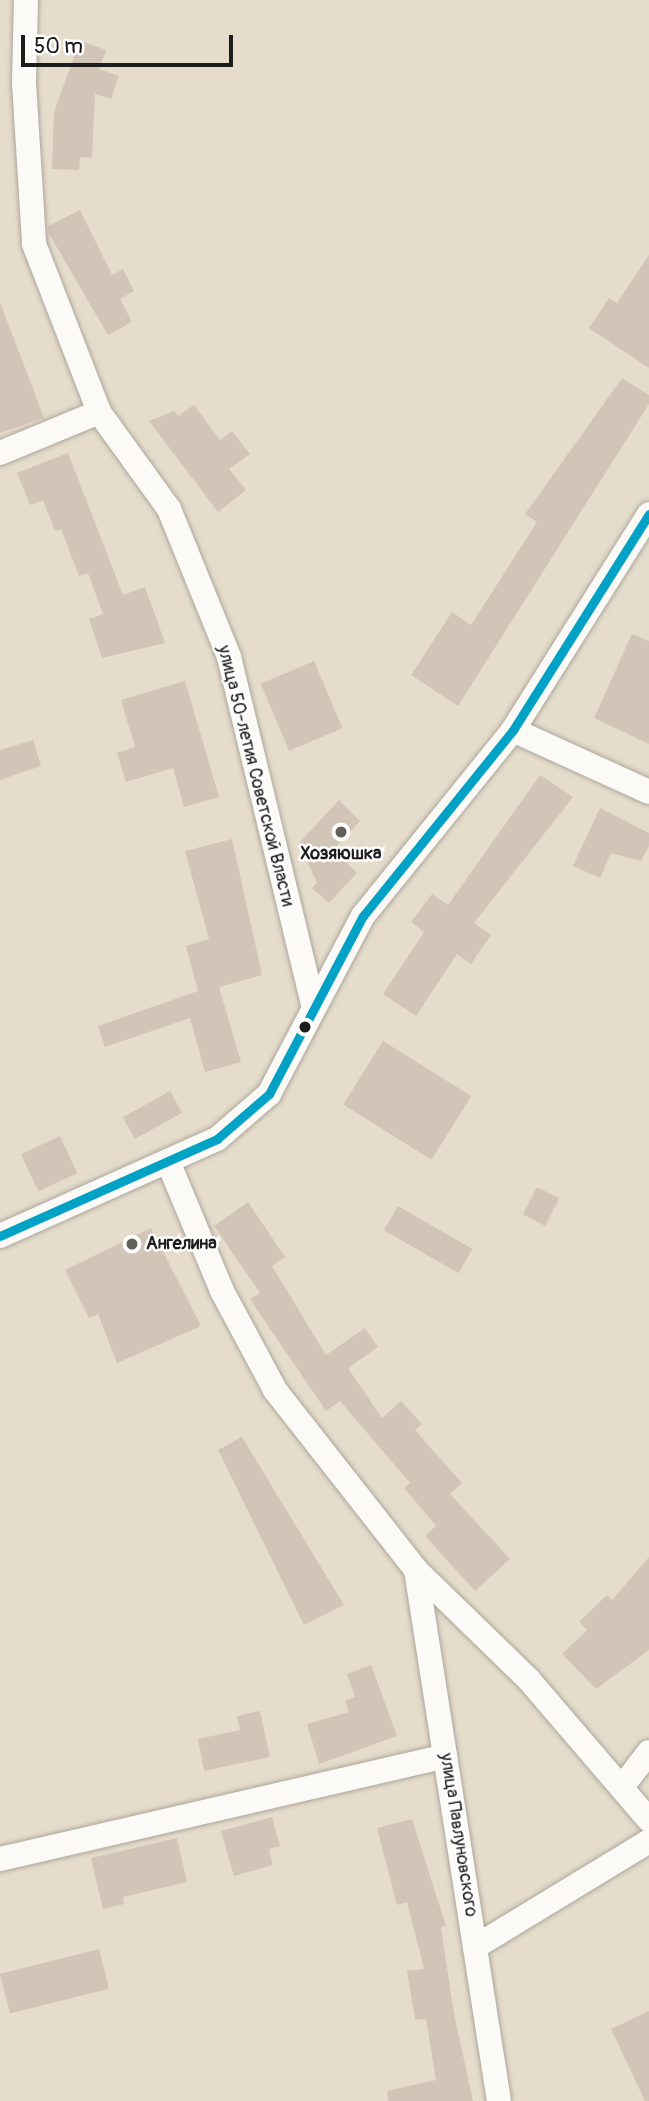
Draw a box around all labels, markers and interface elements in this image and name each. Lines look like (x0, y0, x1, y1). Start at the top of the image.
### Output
scale bar (24, 21, 236, 65)
text: 50 m (34, 33, 83, 60)
street label: улица 50-летия Советской Власти (212, 643, 298, 909)
marker: Хозяюшка (333, 824, 349, 840)
place label: Хозяюшка (301, 843, 381, 865)
unlabelled marker (298, 1020, 312, 1034)
place label: Ангелина (146, 1233, 217, 1255)
marker: Ангелина (124, 1236, 140, 1252)
street label: улица Павлуновского (434, 1752, 482, 1918)

